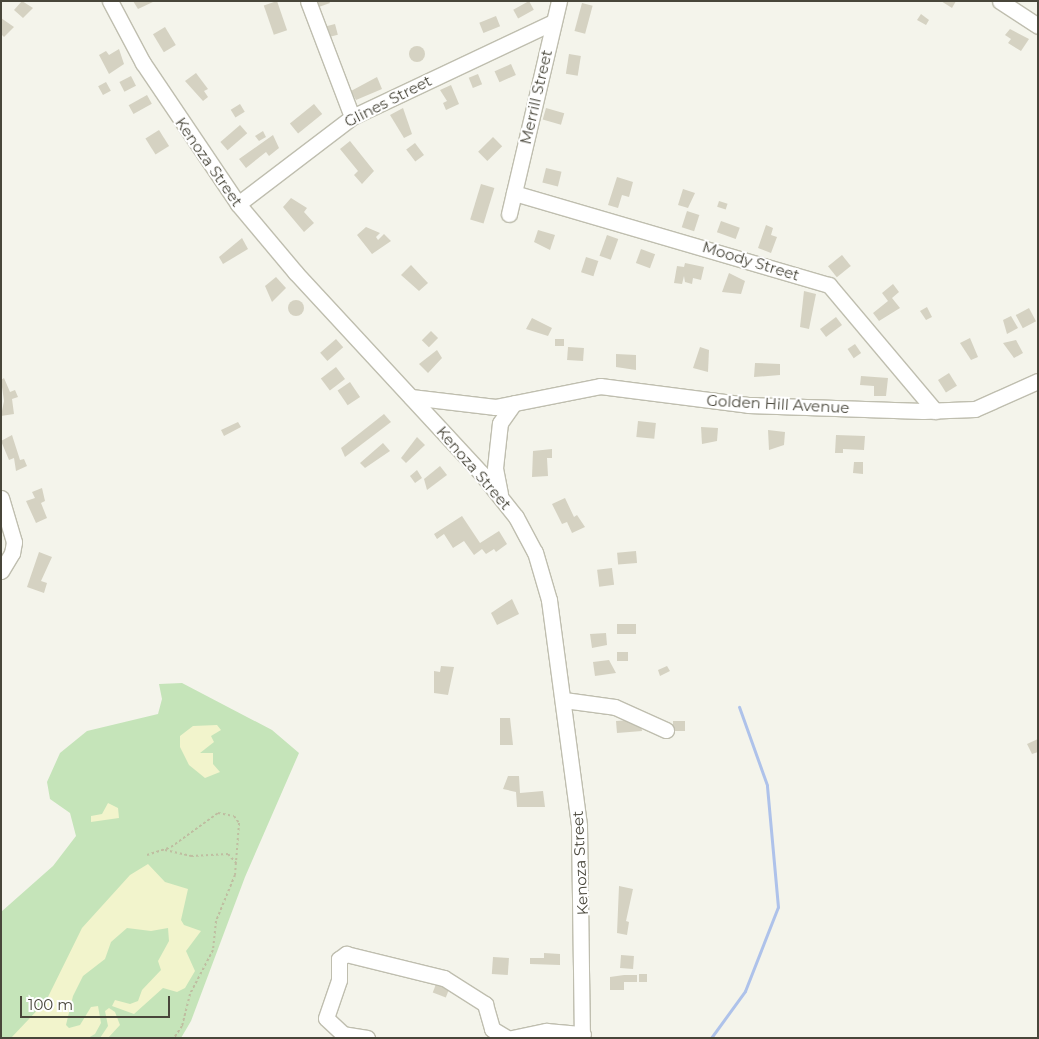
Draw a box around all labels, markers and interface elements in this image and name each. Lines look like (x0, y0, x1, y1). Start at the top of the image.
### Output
street label: Merrill Street (516, 48, 556, 146)
street label: Glines Street (341, 71, 435, 131)
street label: Kenoza Street (172, 114, 246, 210)
street label: Moody Street (700, 238, 802, 284)
street label: Golden Hill Avenue (706, 391, 850, 417)
street label: Kenoza Street (433, 423, 515, 513)
street label: Kenoza Street (568, 810, 592, 916)
scale bar (22, 986, 172, 1018)
text: 100 m (28, 995, 73, 1014)

